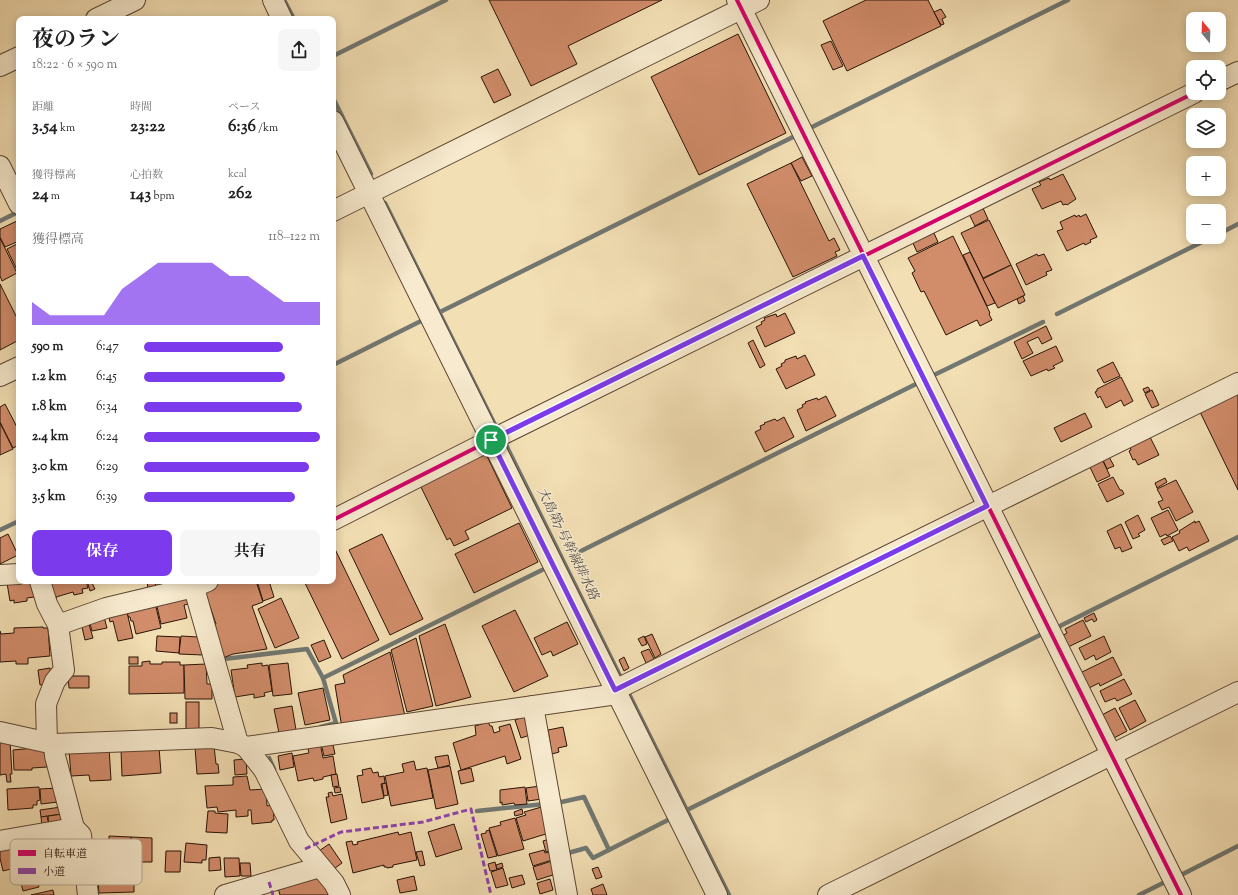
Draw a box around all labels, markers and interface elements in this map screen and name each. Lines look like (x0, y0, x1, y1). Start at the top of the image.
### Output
north arrow (1186, 12, 1226, 52)
map controls (1186, 12, 1226, 244)
text: 夜のラン (32, 25, 120, 57)
button: share (278, 29, 320, 71)
text: 18:22 · 6 × 590 m (32, 56, 117, 74)
button: locate (1186, 60, 1226, 100)
text: 距離 (32, 99, 54, 115)
text: 時間 (130, 99, 152, 115)
text: ペース (228, 99, 260, 115)
button: layers (1186, 108, 1226, 148)
text: 3.54 (32, 115, 58, 139)
text: 23:22 (130, 115, 165, 139)
text: 6:36 (228, 115, 256, 139)
text: km (58, 120, 75, 136)
text: /km (256, 120, 278, 136)
button: + (1186, 156, 1226, 196)
text: kcal (228, 166, 247, 182)
text: 獲得標高 (32, 167, 76, 183)
text: 心拍数 (130, 167, 163, 183)
text: 262 (228, 182, 252, 206)
text: 24 (32, 183, 49, 207)
text: 143 (130, 183, 151, 207)
text: m (49, 188, 60, 204)
text: bpm (151, 188, 175, 204)
button: − (1186, 204, 1226, 244)
text: 118–122 m (268, 228, 320, 246)
text: 獲得標高 (32, 231, 84, 249)
text: 590 m (32, 338, 63, 356)
text: 6:47 (96, 338, 119, 356)
text: 1.2 km (32, 368, 66, 386)
text: 6:45 (96, 368, 117, 386)
text: 1.8 km (32, 398, 67, 416)
text: 6:34 (96, 398, 118, 416)
pin (474, 423, 508, 457)
text: 2.4 km (32, 428, 69, 446)
text: 6:24 (96, 428, 118, 446)
icon: arrive (480, 429, 502, 451)
text: 3.0 km (32, 458, 68, 476)
text: 6:29 (96, 458, 118, 476)
water label: 大島第7号幹線排水路 (532, 485, 603, 604)
text: 3.5 km (32, 488, 66, 506)
text: 6:39 (96, 488, 117, 506)
button: 保存 (32, 530, 172, 576)
button: 共有 (180, 530, 320, 576)
legend (10, 839, 142, 885)
text: 自転車道 (43, 846, 87, 862)
text: 小道 (43, 864, 65, 880)

